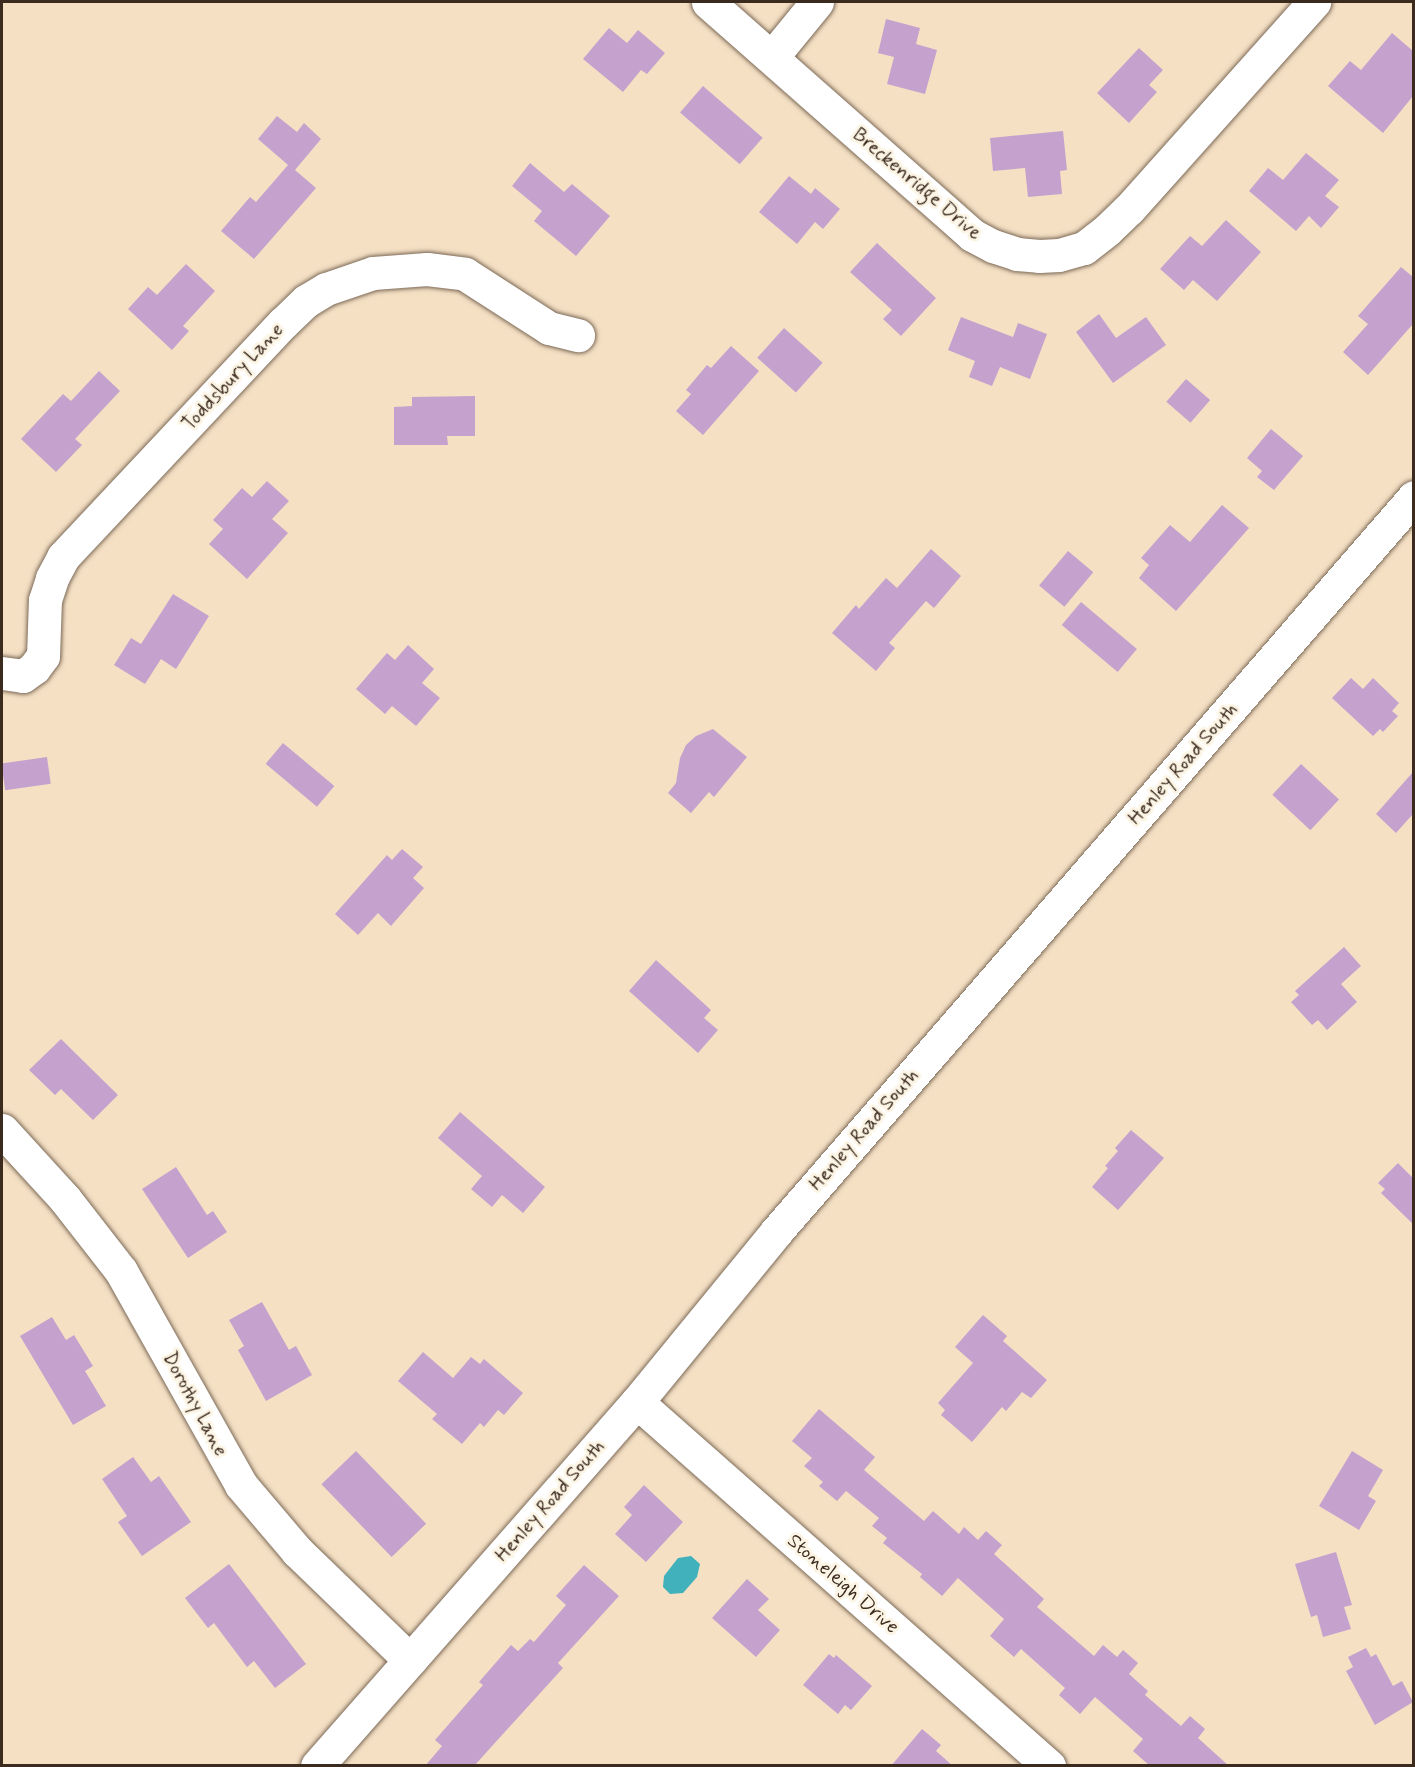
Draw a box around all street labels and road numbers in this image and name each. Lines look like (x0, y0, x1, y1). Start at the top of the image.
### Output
street label: Breckenridge Drive (848, 124, 986, 244)
street label: Toddsbury Lane (178, 319, 288, 435)
street label: Henley Road South (1124, 699, 1242, 829)
street label: Henley Road South (805, 1065, 923, 1195)
street label: Dorothy Lane (158, 1349, 232, 1459)
street label: Henley Road South (491, 1436, 609, 1566)
street label: Stoneleigh Drive (783, 1530, 903, 1638)

